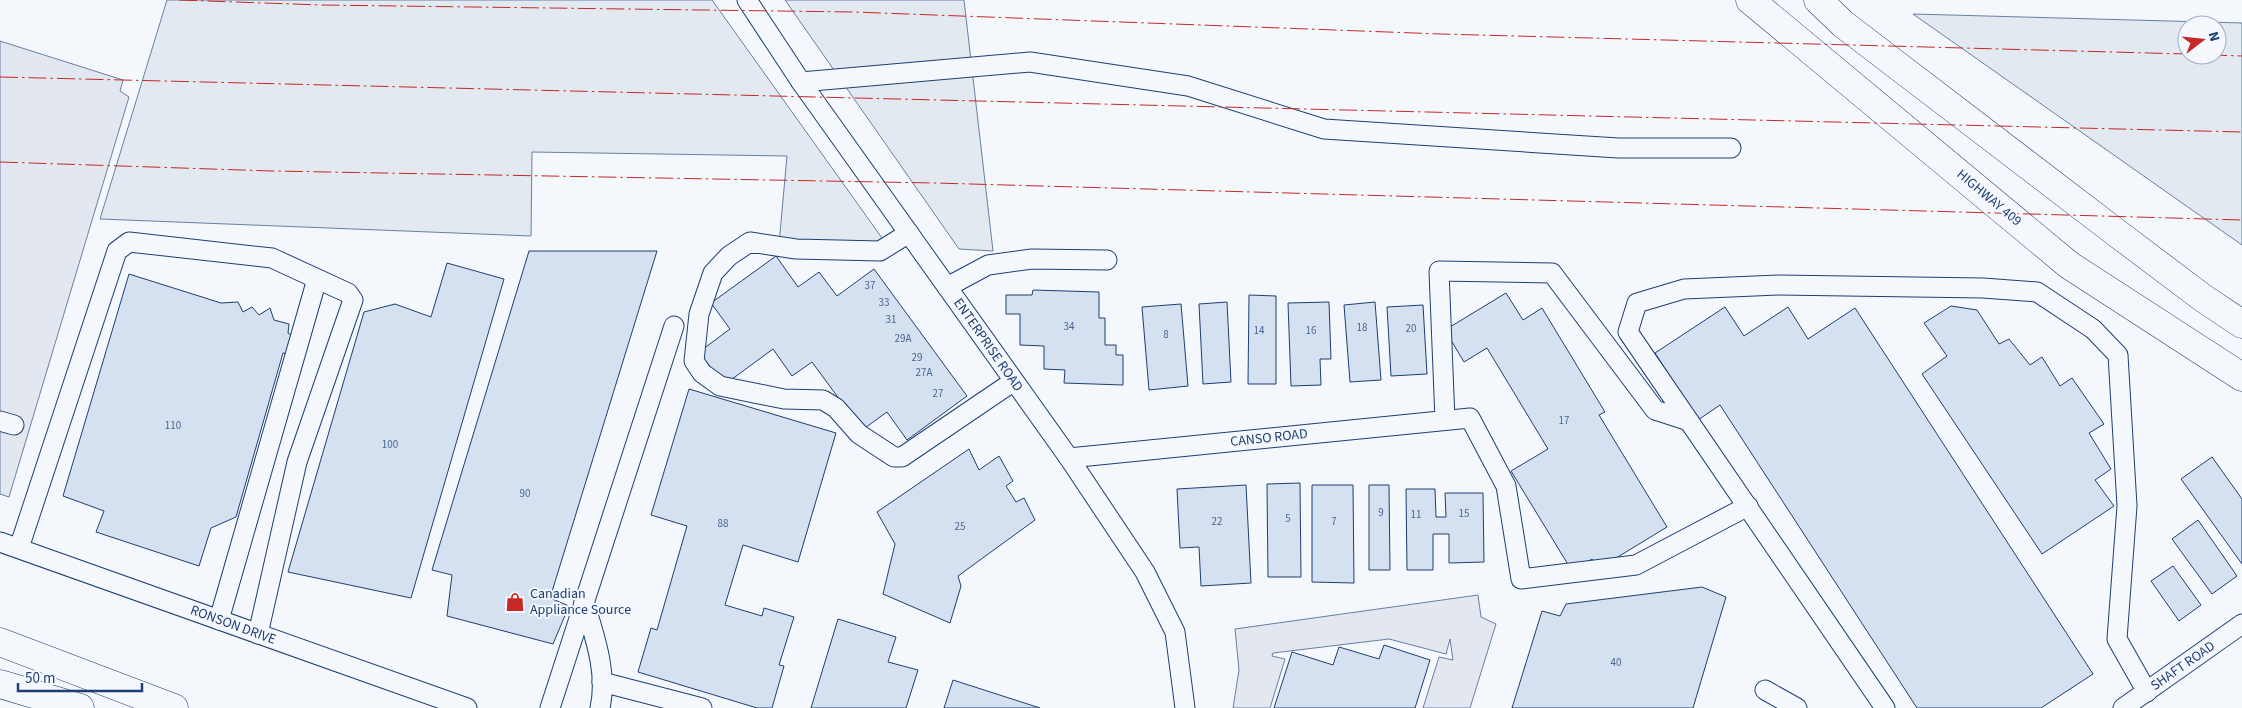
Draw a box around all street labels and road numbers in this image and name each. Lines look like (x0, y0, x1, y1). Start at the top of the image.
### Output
street label: HIGHWAY 409 (1952, 165, 2026, 231)
street label: ENTERPRISE ROAD (948, 294, 1028, 396)
street label: CANSO ROAD (1229, 424, 1309, 452)
street label: RONSON DRIVE (187, 600, 279, 650)
street label: SHAFT ROAD (2147, 636, 2219, 696)

